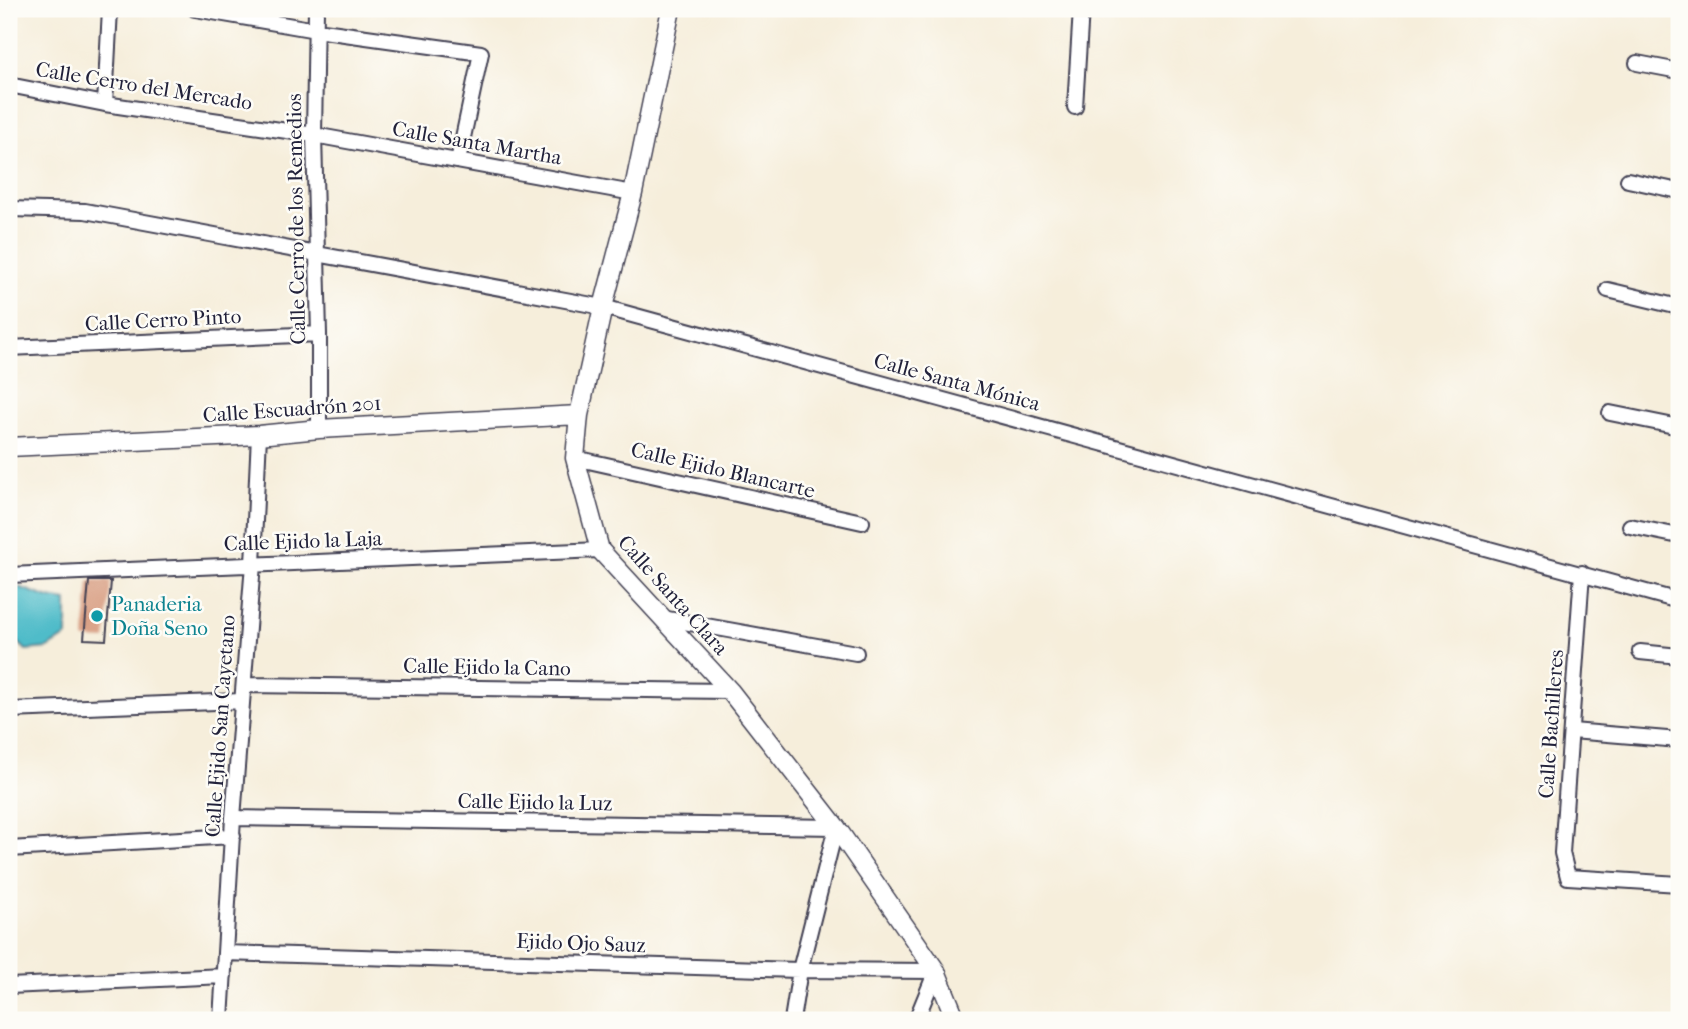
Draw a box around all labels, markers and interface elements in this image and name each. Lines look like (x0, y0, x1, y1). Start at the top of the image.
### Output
street label: Calle Cerro del Mercado (34, 57, 254, 115)
street label: Calle Cerro de los Remedios (282, 93, 310, 345)
street label: Calle Santa Martha (390, 116, 564, 170)
street label: Calle Cerro Pinto (84, 304, 242, 336)
street label: Calle Santa Mónica (871, 348, 1043, 416)
street label: Calle Escuadrón 201 (202, 391, 382, 427)
street label: Calle Ejido Blancarte (629, 437, 817, 503)
street label: Calle Ejido la Laja (223, 526, 383, 556)
street label: Calle Santa Clara (613, 530, 733, 660)
place label: Panaderia Doña Seno (111, 592, 208, 640)
marker: Panaderia Doña Seno (89, 608, 105, 624)
street label: Calle Ejido San Cayetano (200, 614, 240, 838)
street label: Calle Bachilleres (1534, 648, 1568, 799)
street label: Calle Ejido la Cano (403, 654, 571, 680)
street label: Calle Ejido la Luz (457, 789, 613, 815)
street label: Ejido Ojo Sauz (516, 929, 646, 957)

